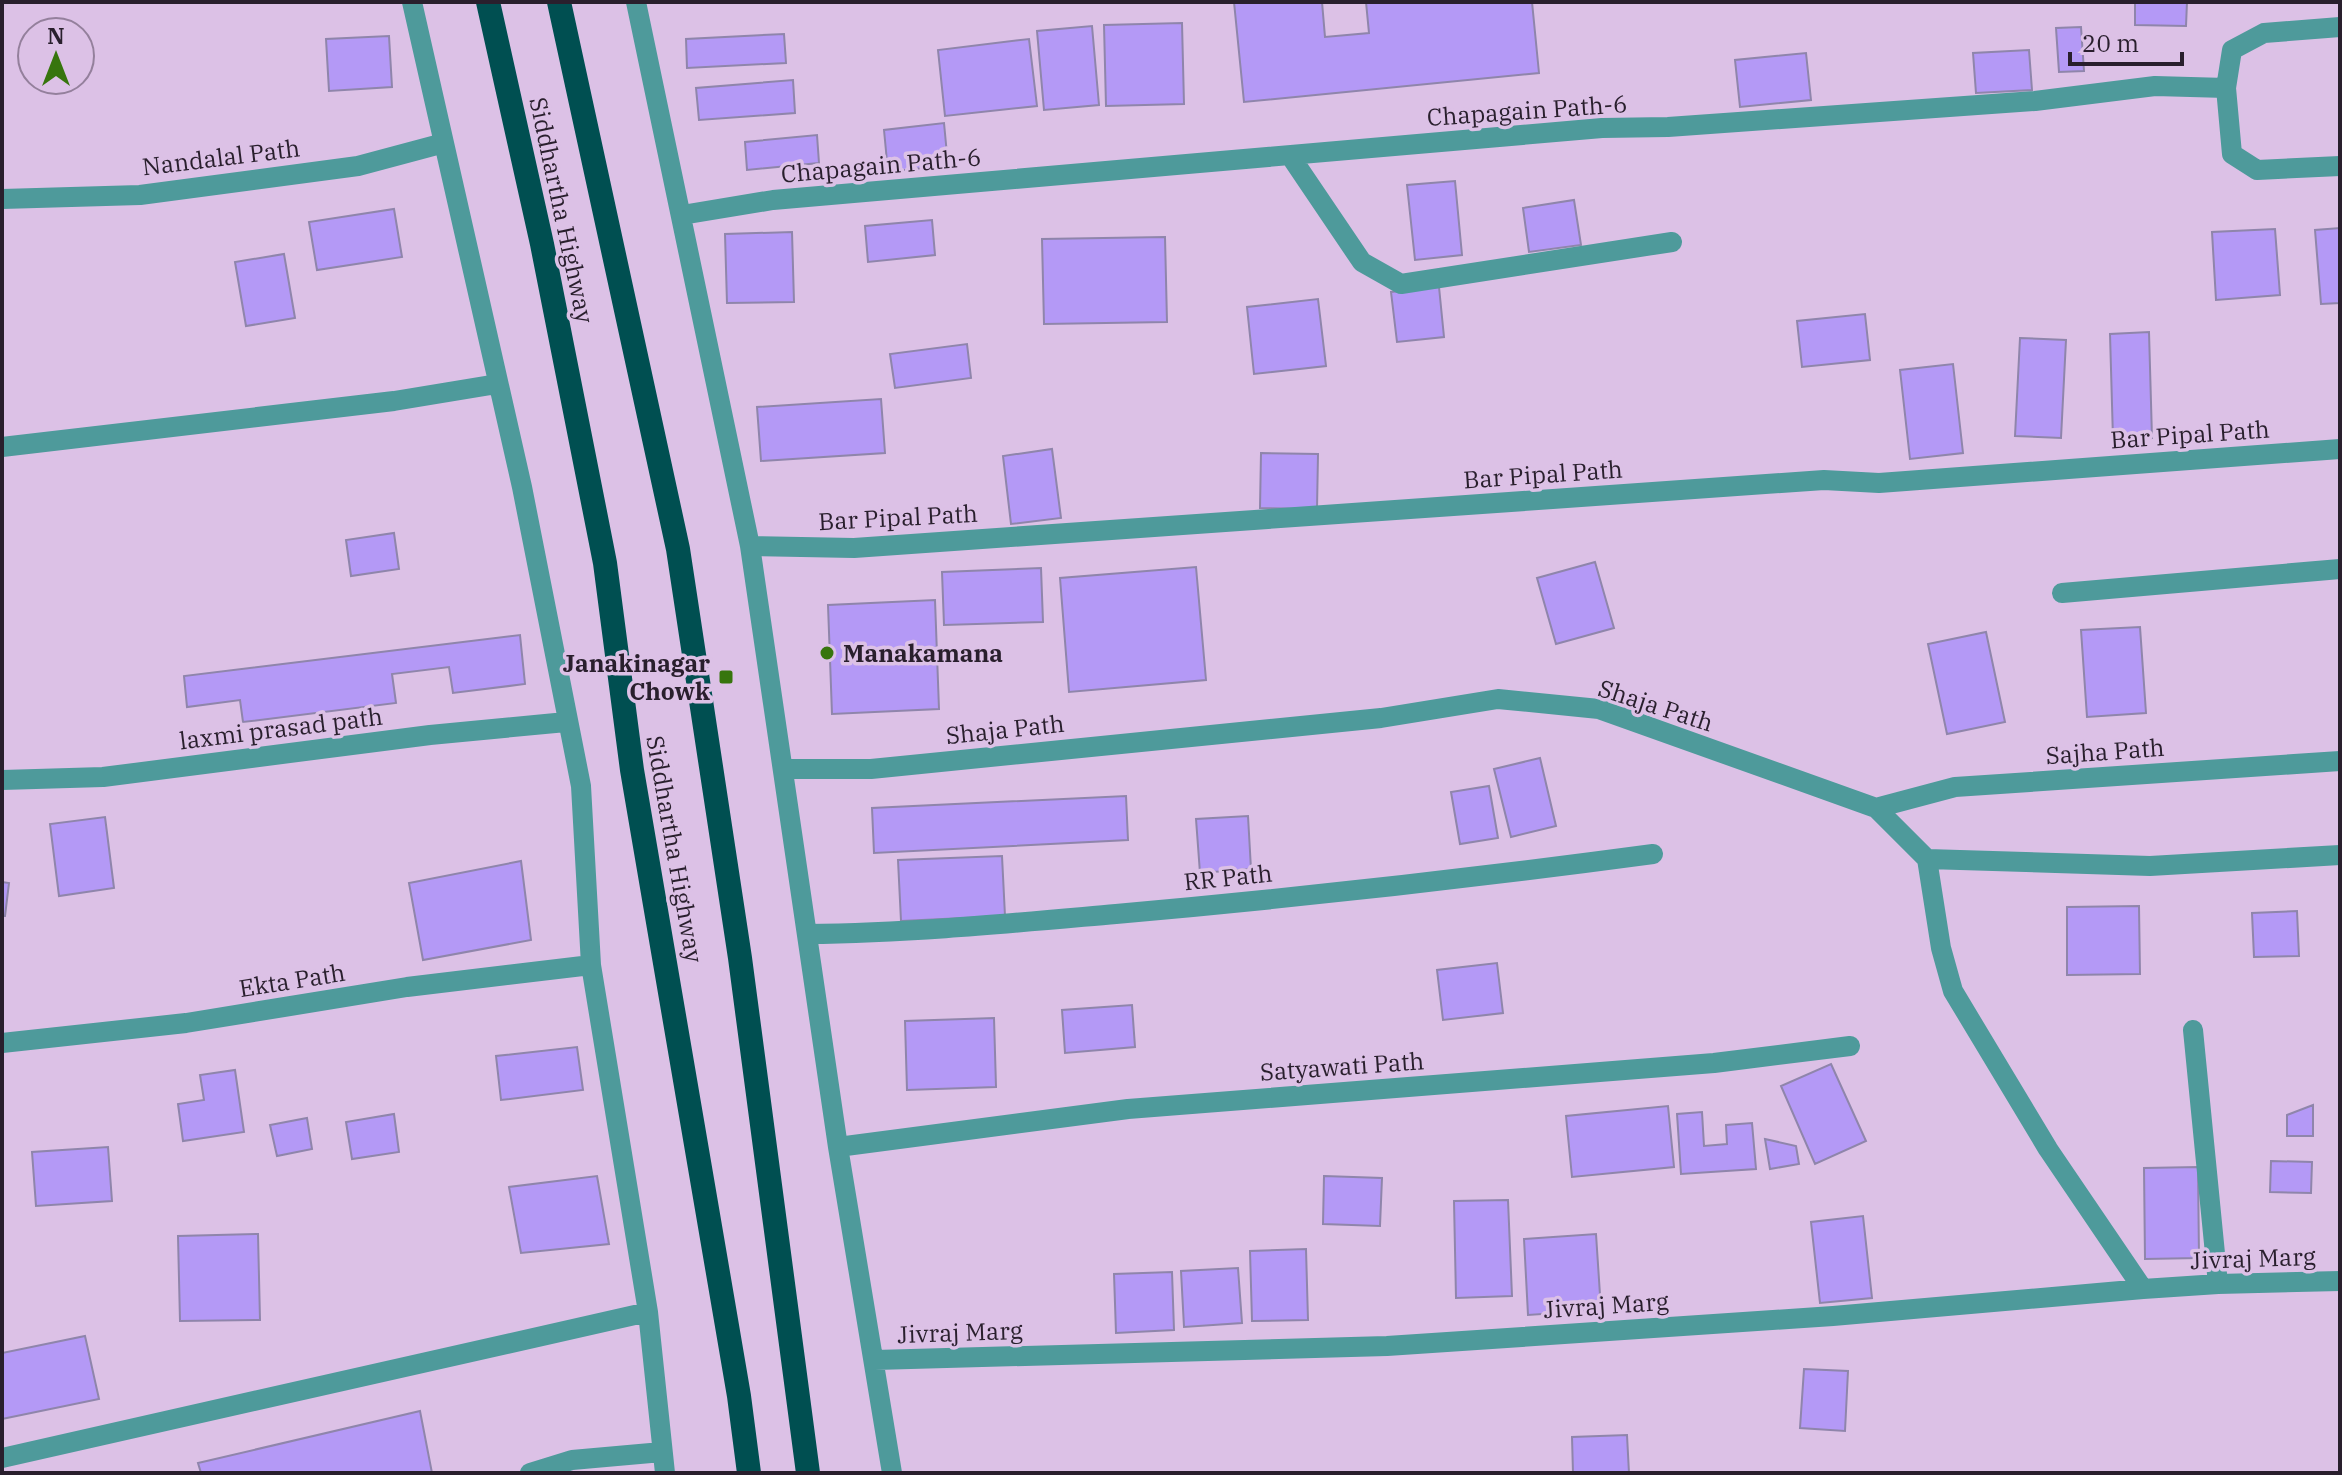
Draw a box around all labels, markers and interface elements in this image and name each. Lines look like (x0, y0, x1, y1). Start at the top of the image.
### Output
north arrow (16, 16, 96, 96)
scale bar (2070, 16, 2182, 66)
text: N (47, 21, 65, 50)
text: 20 m (2082, 27, 2139, 59)
street label: Chapagain Path-6 (1426, 87, 1628, 133)
street label: Siddhartha Highway (522, 94, 602, 326)
street label: Nandalal Path (140, 131, 302, 183)
street label: Chapagain Path-6 (780, 140, 982, 190)
street label: Bar Pipal Path (2109, 412, 2271, 456)
street label: Bar Pipal Path (1462, 452, 1624, 496)
street label: Bar Pipal Path (817, 497, 979, 537)
place label: Manakamana (843, 637, 1003, 669)
marker: Manakamana (818, 644, 836, 662)
place label: Janakinagar Chowk (563, 647, 710, 707)
marker: Janakinagar Chowk (717, 668, 735, 686)
street label: Shaja Path (1594, 671, 1718, 739)
street label: laxmi prasad path (178, 700, 384, 756)
street label: Shaja Path (944, 707, 1066, 751)
street label: Sajha Path (2044, 731, 2166, 771)
street label: Siddhartha Highway (639, 733, 711, 965)
street label: RR Path (1182, 856, 1274, 898)
street label: Ekta Path (237, 956, 347, 1004)
street label: Satyawati Path (1259, 1044, 1425, 1088)
street label: Jivraj Marg (2190, 1240, 2316, 1276)
street label: Jivraj Marg (1542, 1285, 1670, 1325)
street label: Jivraj Marg (897, 1314, 1023, 1350)

